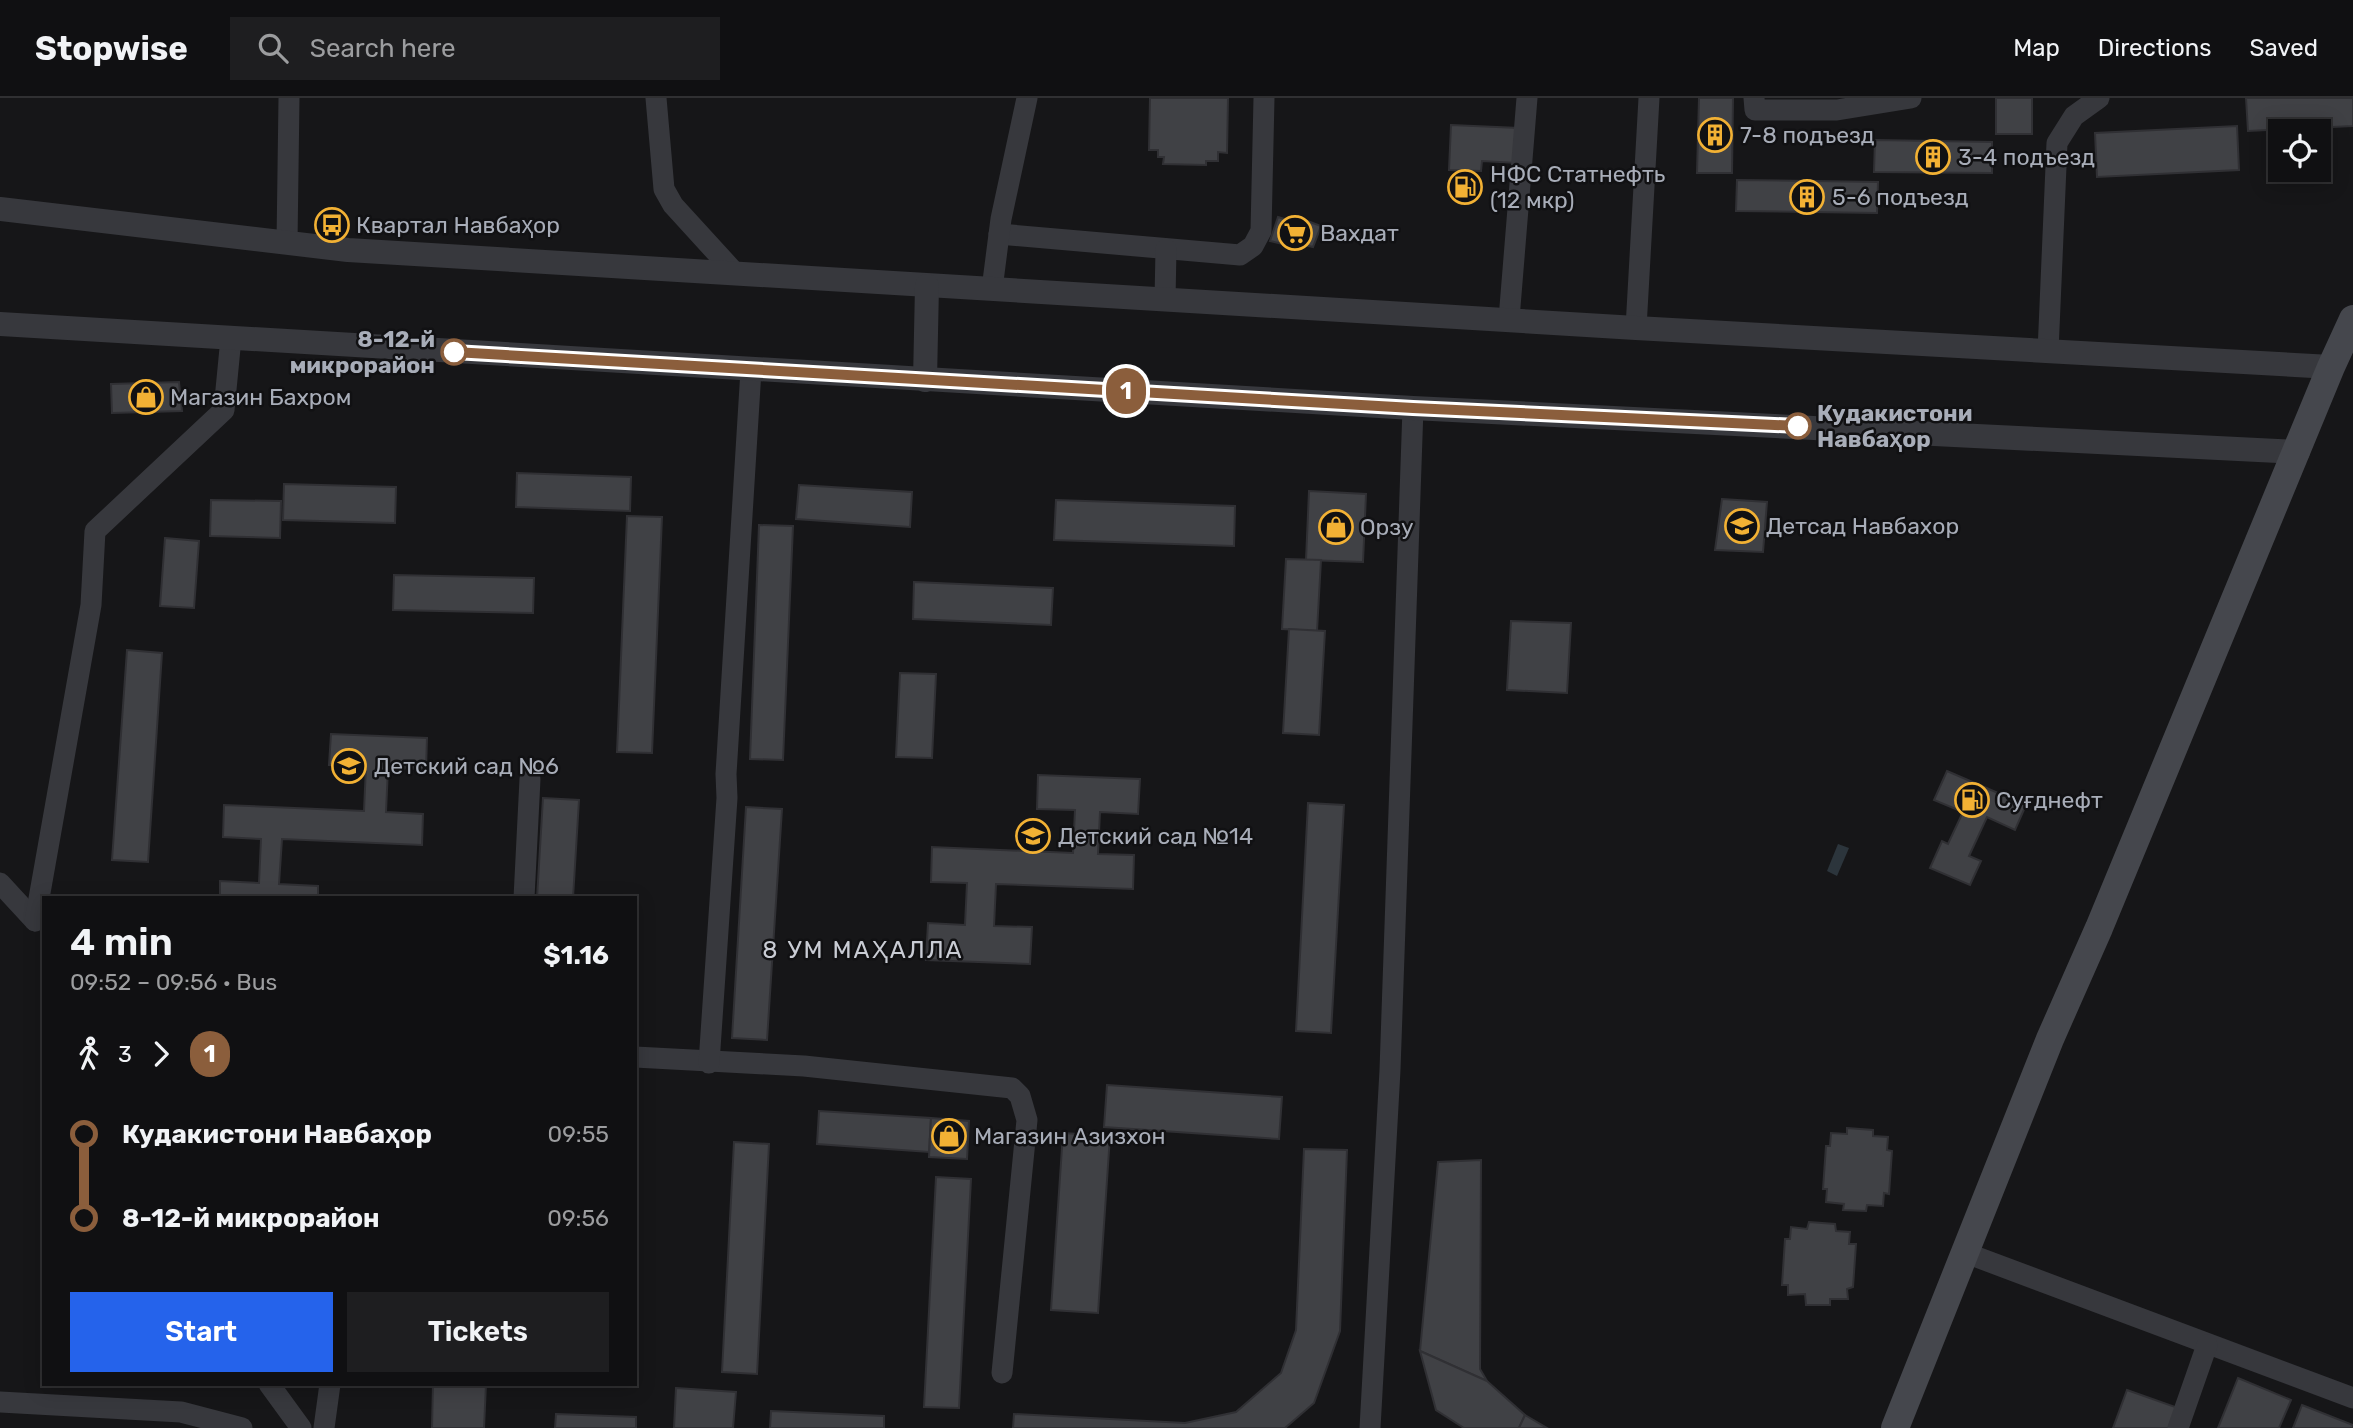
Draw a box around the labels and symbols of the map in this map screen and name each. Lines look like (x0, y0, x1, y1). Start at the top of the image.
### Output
building icon: 7-8 подъезд (1696, 116, 1734, 154)
place label: 7-8 подъезд (1740, 121, 1875, 149)
building icon: 3-4 подъезд (1914, 138, 1952, 176)
place label: 3-4 подъезд (1958, 143, 2095, 171)
place label: НФС Статнефть (12 мкр) (1490, 160, 1665, 214)
fuel station icon: НФС Статнефть (12 мкр) (1446, 168, 1484, 206)
building icon: 5-6 подъезд (1788, 178, 1826, 216)
place label: 5-6 подъезд (1832, 183, 1969, 211)
bus stop icon: Квартал Навбаҳор (313, 206, 351, 244)
place label: Квартал Навбаҳор (356, 211, 560, 239)
supermarket icon: Вахдат (1276, 214, 1314, 252)
place label: Вахдат (1320, 219, 1399, 247)
place label: 8-12-й микрорайон (290, 325, 435, 379)
marker: 8-12-й микрорайон (441, 339, 467, 365)
line badge: 1 (1103, 368, 1149, 414)
shop icon: Магазин Бахром (127, 378, 165, 416)
place label: Магазин Бахром (170, 383, 351, 411)
place label: Кудакистони Навбаҳор (1817, 399, 1972, 453)
marker: Кудакистони Навбаҳор (1785, 413, 1811, 439)
school or university icon: Детсад Навбахор (1723, 507, 1761, 545)
shop icon: Орзу (1317, 508, 1355, 546)
place label: Детсад Навбахор (1766, 512, 1959, 540)
place label: Орзу (1360, 513, 1414, 541)
school or university icon: Детский сад №6 (330, 747, 368, 785)
place label: Детский сад №6 (374, 752, 559, 780)
fuel station icon: Суғднефт (1953, 781, 1991, 819)
place label: Суғднефт (1996, 786, 2103, 814)
school or university icon: Детский сад №14 (1014, 817, 1052, 855)
place label: Детский сад №14 (1058, 822, 1253, 850)
district label: 8 УМ МАҲАЛЛА (762, 936, 964, 964)
shop icon: Магазин Азизхон (930, 1117, 968, 1155)
place label: Магазин Азизхон (974, 1122, 1166, 1150)

